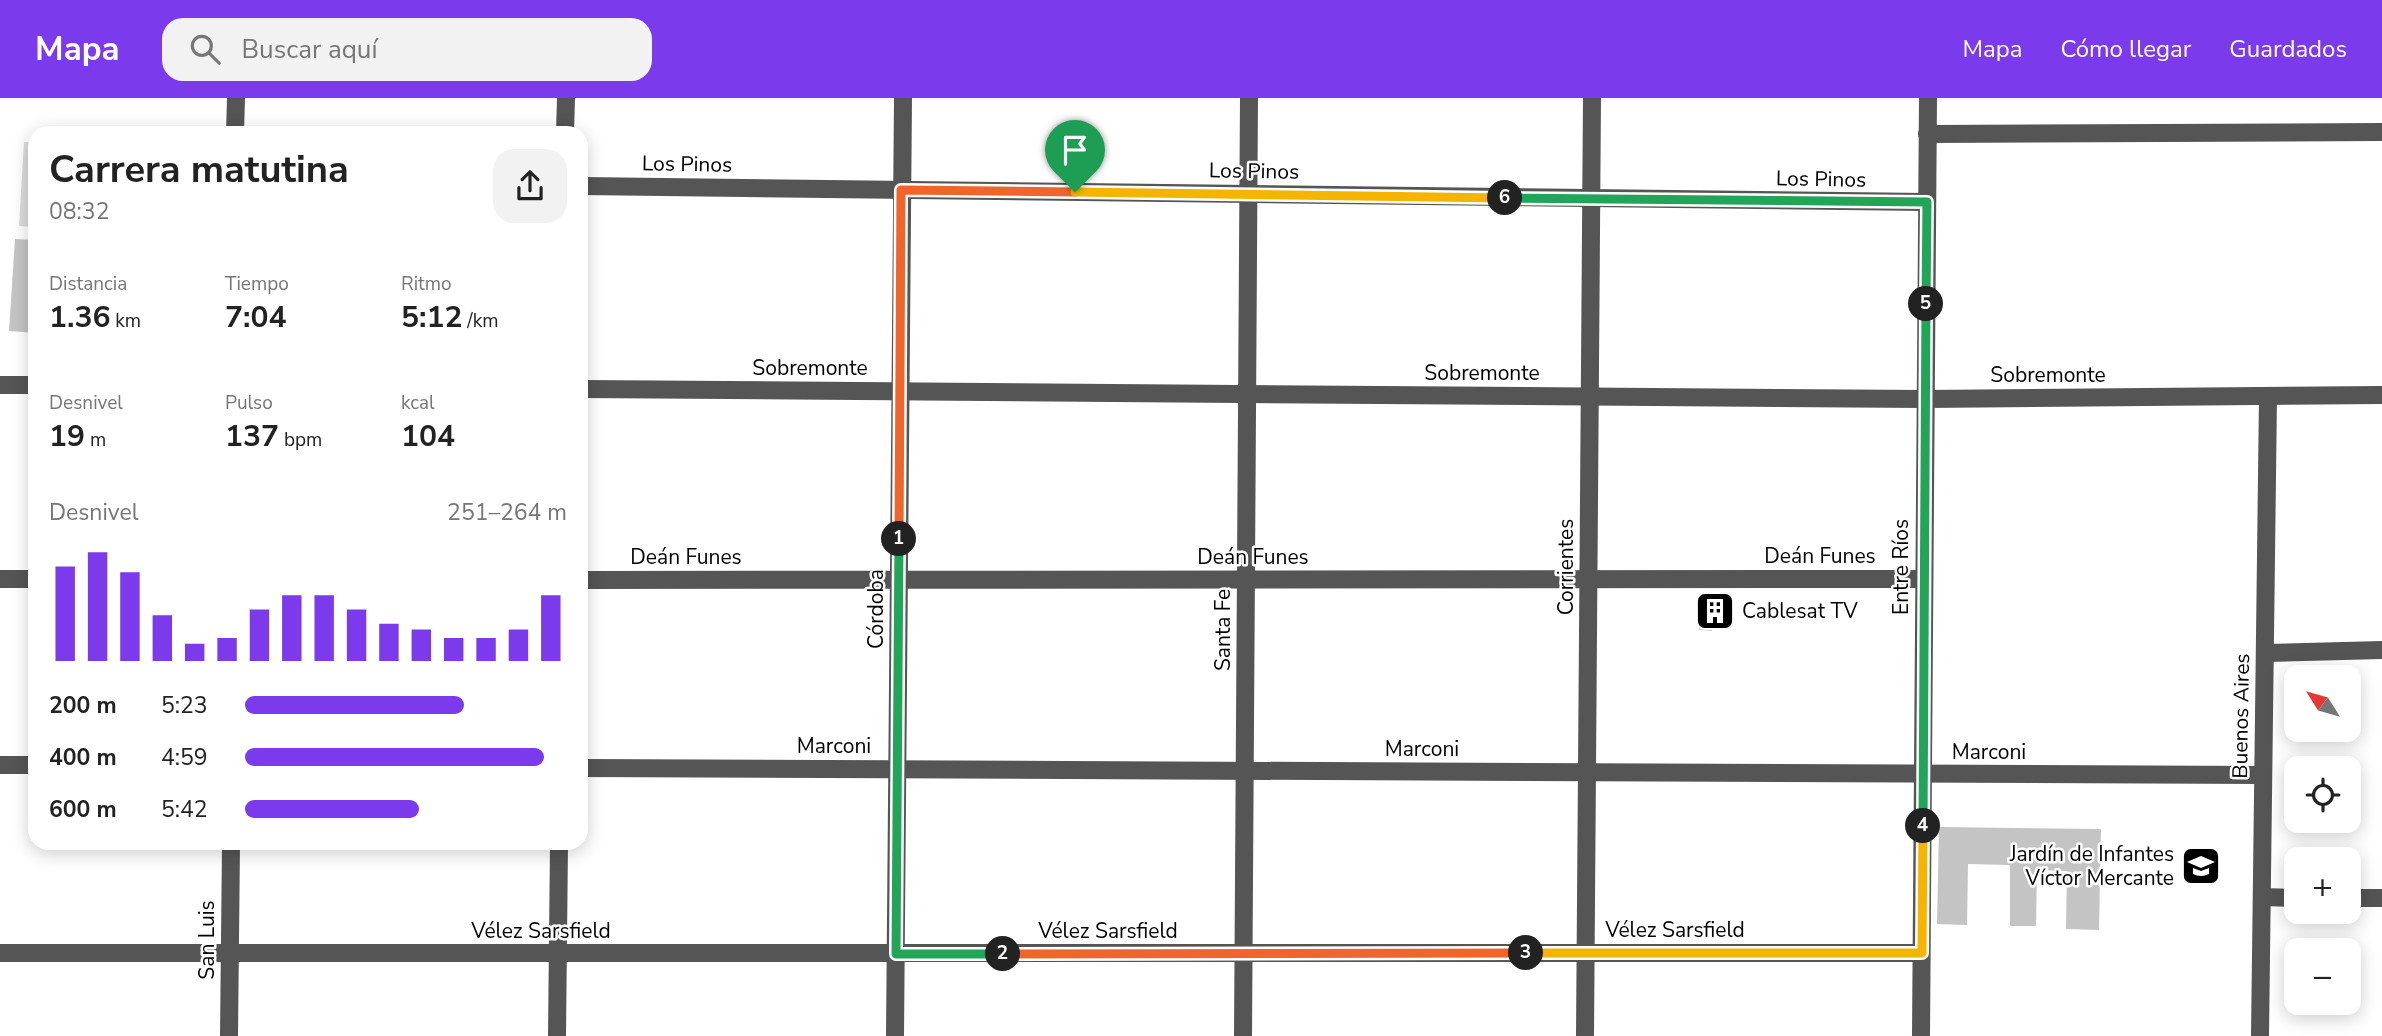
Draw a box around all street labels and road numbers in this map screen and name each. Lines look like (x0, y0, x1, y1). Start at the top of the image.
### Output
street label: Los Pinos (642, 149, 732, 179)
street label: Los Pinos (1209, 156, 1299, 186)
street label: Los Pinos (1776, 164, 1866, 194)
street label: Sobremonte (752, 354, 868, 382)
street label: Sobremonte (1424, 359, 1540, 387)
street label: Sobremonte (1990, 361, 2106, 389)
street label: Corrientes (1552, 519, 1580, 615)
street label: Entre Ríos (1887, 519, 1915, 615)
street label: Deán Funes (1764, 542, 1876, 570)
street label: Deán Funes (630, 543, 742, 571)
street label: Deán Funes (1197, 543, 1309, 571)
street label: Córdoba (862, 569, 890, 649)
street label: Santa Fe (1209, 589, 1237, 671)
street label: Buenos Aires (2226, 653, 2256, 779)
street label: Marconi (797, 732, 871, 760)
street label: Marconi (1385, 735, 1459, 763)
street label: Marconi (1952, 738, 2026, 766)
street label: San Luis (193, 900, 221, 980)
street label: Vélez Sarsfield (1604, 916, 1745, 944)
street label: Vélez Sarsfield (470, 917, 611, 945)
street label: Vélez Sarsfield (1037, 917, 1178, 945)

